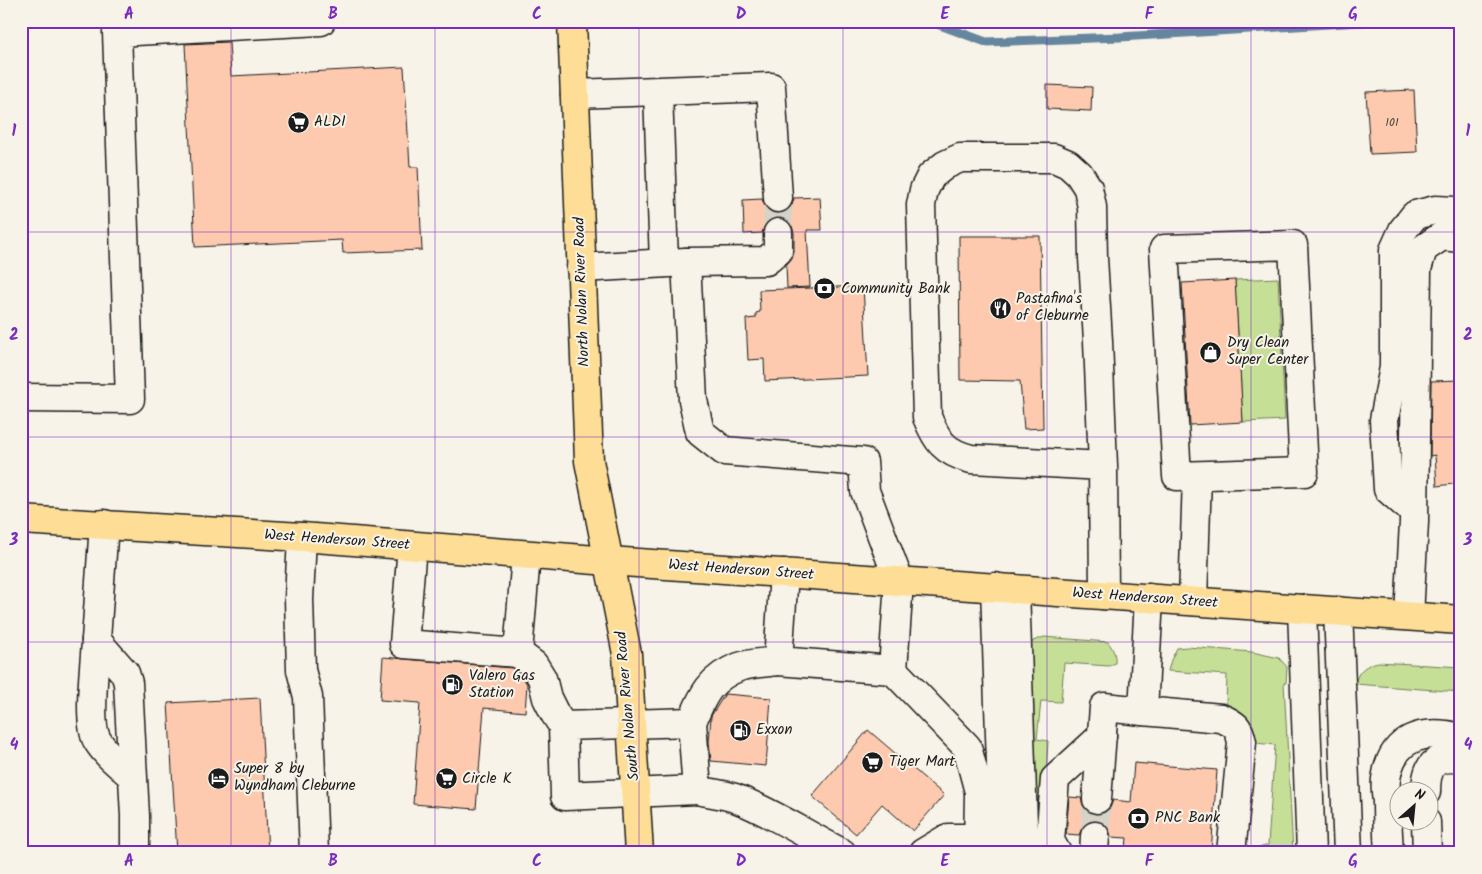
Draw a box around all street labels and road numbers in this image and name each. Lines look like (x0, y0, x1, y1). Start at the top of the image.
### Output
street label: North Nolan River Road (567, 216, 597, 367)
street label: West Henderson Street (263, 523, 411, 557)
street label: West Henderson Street (667, 553, 815, 587)
street label: West Henderson Street (1071, 581, 1219, 615)
street label: South Nolan River Road (609, 630, 646, 782)

